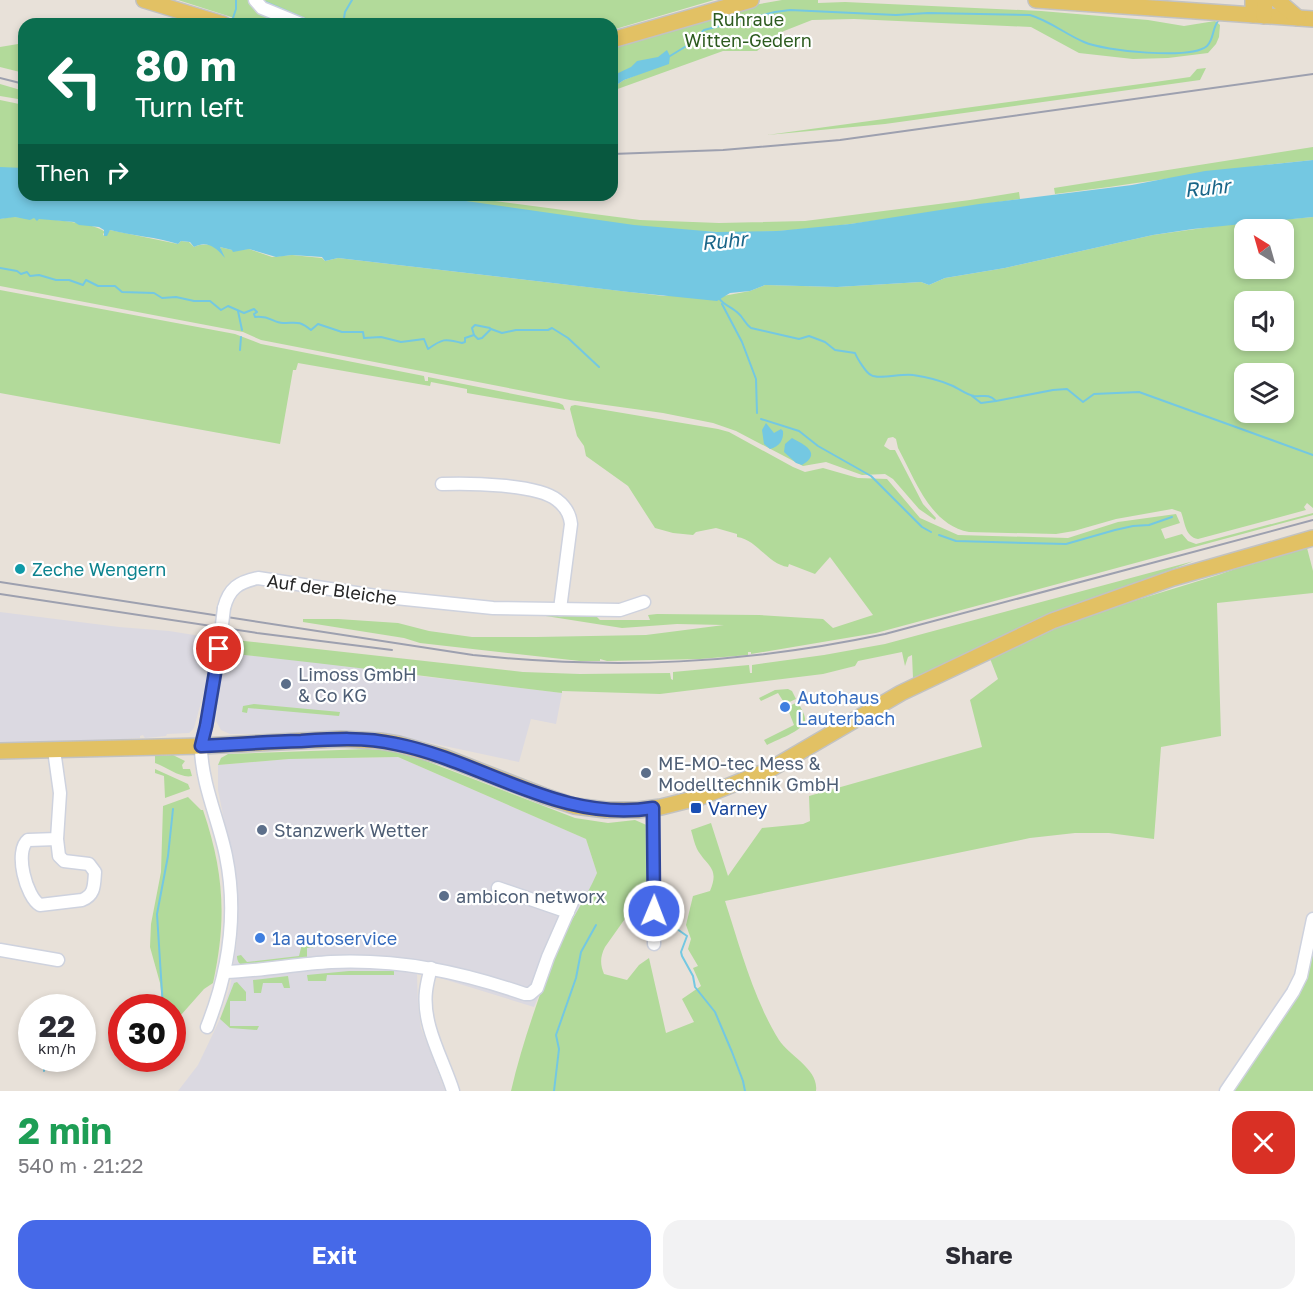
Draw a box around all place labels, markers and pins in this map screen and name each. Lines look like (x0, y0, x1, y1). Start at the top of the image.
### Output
place label: Zeche Wengern (32, 558, 166, 580)
marker: Zeche Wengern (13, 562, 27, 576)
pin (193, 623, 244, 674)
place label: Limoss GmbH & Co KG (298, 663, 417, 706)
marker: Limoss GmbH & Co KG (279, 677, 293, 691)
place label: Autohaus Lauterbach (797, 686, 895, 729)
marker: Autohaus Lauterbach (778, 700, 792, 714)
place label: ME-MO-tec Mess & Modelltechnik GmbH (658, 752, 839, 795)
marker: ME-MO-tec Mess & Modelltechnik GmbH (639, 766, 653, 780)
place label: Varney (708, 797, 767, 819)
marker: Varney (689, 801, 703, 815)
place label: Stanzwerk Wetter (274, 819, 428, 841)
marker: Stanzwerk Wetter (255, 823, 269, 837)
place label: ambicon networx (456, 885, 605, 907)
marker: ambicon networx (437, 889, 451, 903)
place label: 1a autoservice (272, 927, 397, 949)
marker: 1a autoservice (253, 931, 267, 945)

